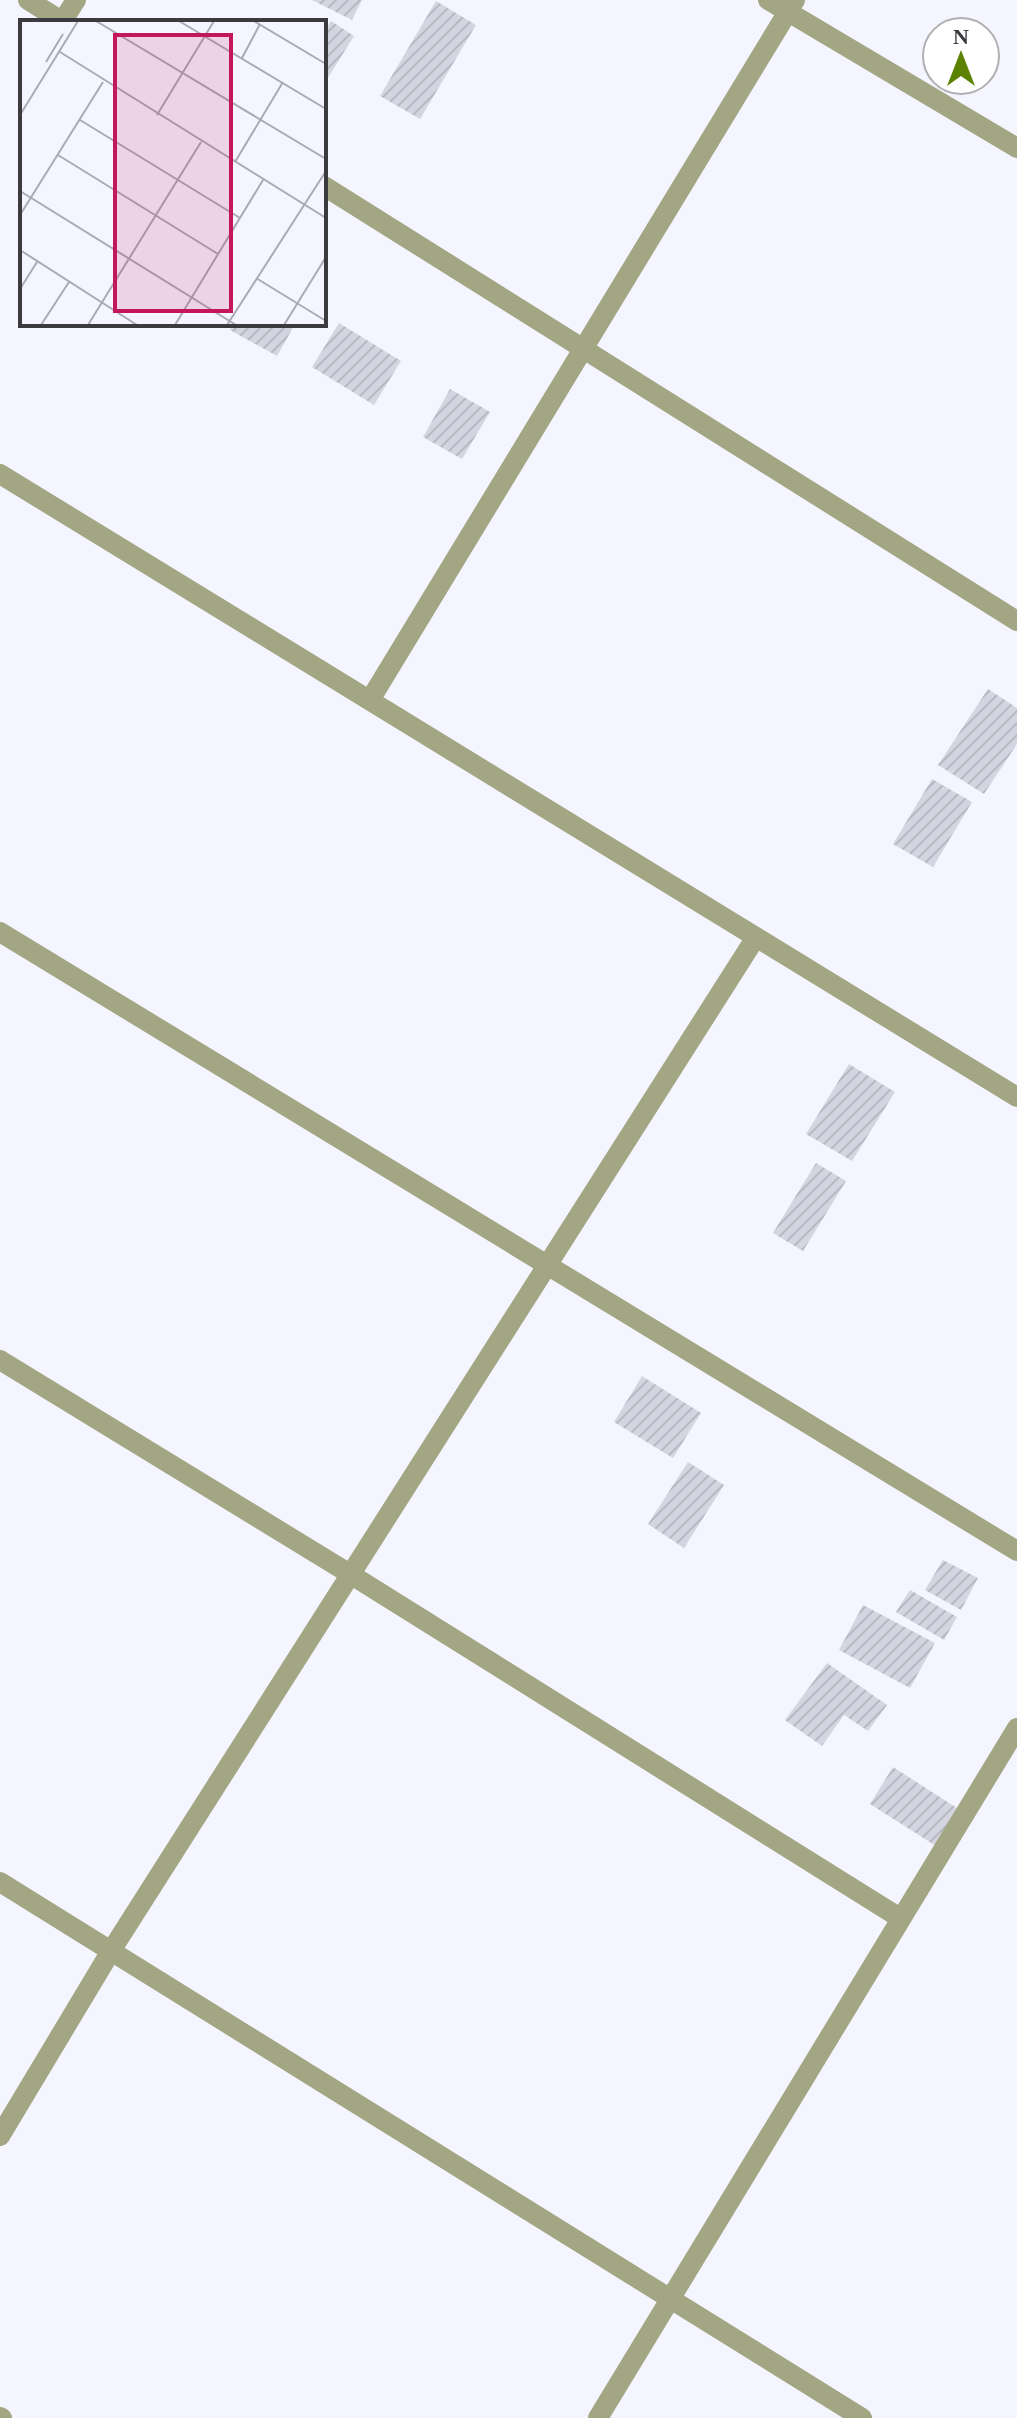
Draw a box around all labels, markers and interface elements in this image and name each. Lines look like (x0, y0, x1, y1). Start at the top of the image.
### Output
north arrow (921, 16, 1001, 96)
inset map (20, 20, 326, 326)
text: N (953, 24, 969, 49)

